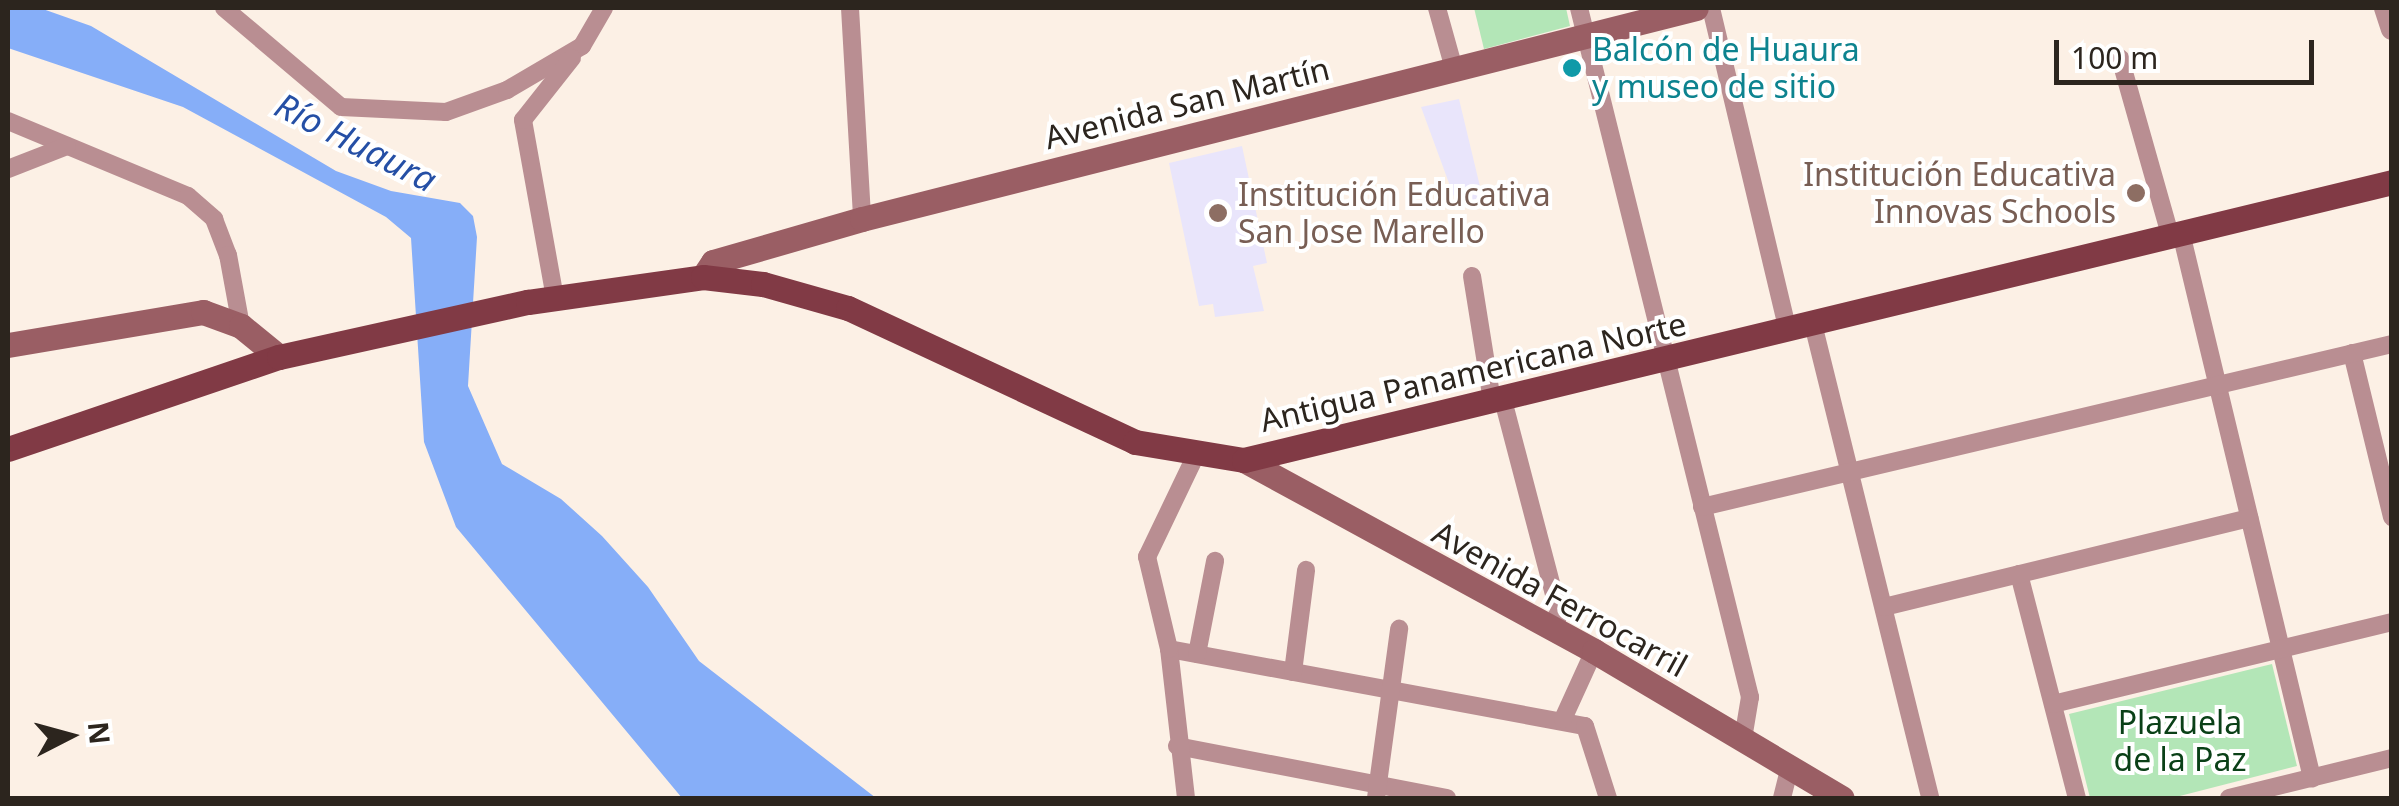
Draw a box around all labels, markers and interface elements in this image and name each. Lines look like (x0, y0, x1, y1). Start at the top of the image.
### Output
scale bar (2059, 20, 2319, 82)
place label: Balcón de Huaura y museo de sitio (1592, 31, 1860, 106)
text: 100 m (2071, 37, 2158, 78)
street label: Avenida San Martín (1041, 49, 1333, 157)
marker: Balcón de Huaura y museo de sitio (1561, 57, 1583, 79)
water label: Río Huaura (268, 84, 444, 200)
place label: Institución Educativa Innovas Schools (1803, 156, 2116, 231)
place label: Institución Educativa San Jose Marello (1238, 176, 1551, 251)
marker: Institución Educativa Innovas Schools (2125, 182, 2147, 204)
marker: Institución Educativa San Jose Marello (1207, 202, 1229, 224)
street label: Antigua Panamericana Norte (1256, 304, 1690, 440)
street label: Avenida Ferrocarril (1426, 513, 1694, 685)
north arrow (20, 686, 120, 786)
park label: Plazuela de la Paz (2114, 704, 2246, 779)
text: N (80, 720, 120, 746)

